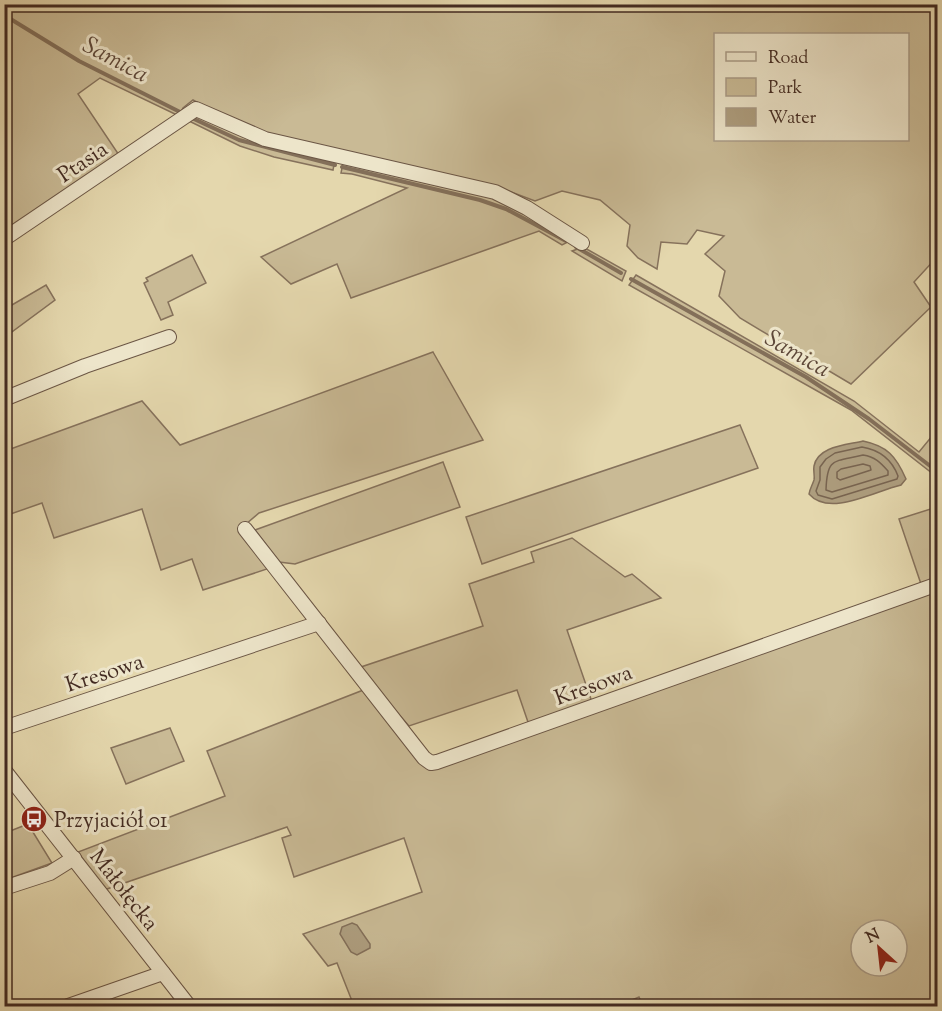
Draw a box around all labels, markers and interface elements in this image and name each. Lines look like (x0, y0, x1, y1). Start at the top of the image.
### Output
water label: Samica (76, 29, 154, 92)
legend (714, 33, 909, 141)
text: Road (768, 46, 808, 72)
text: Park (768, 76, 803, 102)
text: Water (768, 106, 817, 132)
street label: Ptasia (52, 135, 115, 192)
water label: Samica (758, 322, 836, 387)
street label: Kresowa (62, 647, 148, 703)
street label: Kresowa (551, 658, 637, 716)
bus stop icon: Przyjaciół 01 (19, 804, 49, 834)
place label: Przyjaciół 01 (54, 806, 168, 838)
street label: Małołęcka (80, 843, 165, 939)
north arrow (849, 918, 909, 978)
text: N (862, 924, 884, 950)

